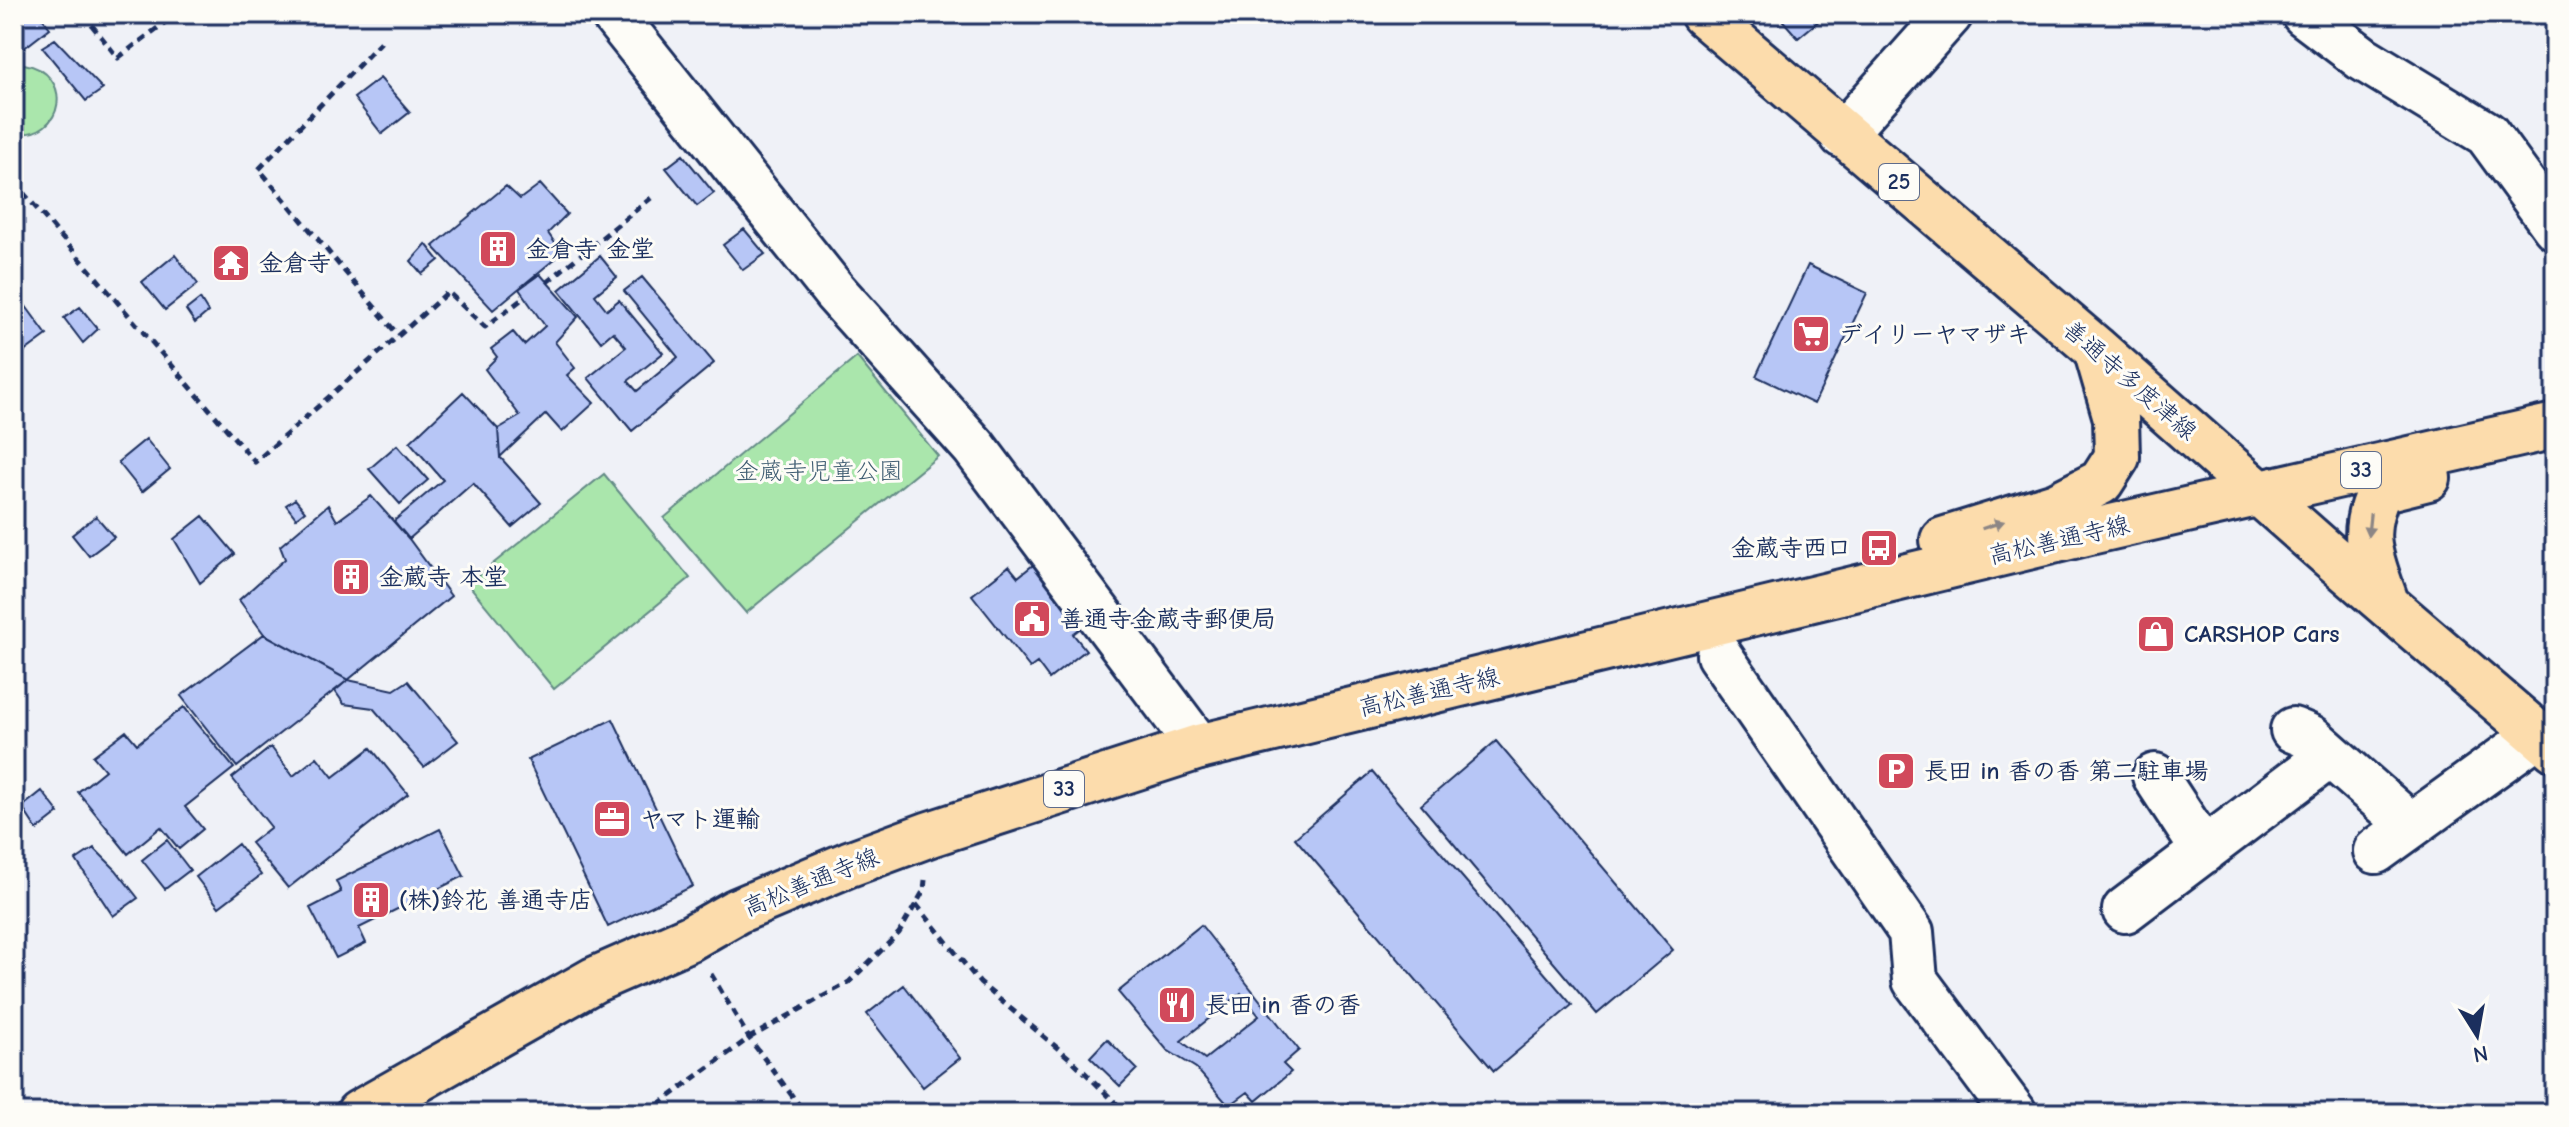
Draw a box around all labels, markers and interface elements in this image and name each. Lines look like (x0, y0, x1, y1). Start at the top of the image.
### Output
road number: 25 (1879, 164, 1919, 200)
building icon: 金倉寺 金堂 (477, 228, 519, 270)
place label: 金倉寺 金堂 (526, 235, 655, 263)
temple icon: 金倉寺 (210, 242, 252, 284)
place label: 金倉寺 (259, 249, 331, 277)
supermarket icon: デイリーヤマザキ (1790, 313, 1832, 355)
street label: 善通寺多度津線 (2057, 314, 2203, 446)
place label: デイリーヤマザキ (1839, 320, 2031, 348)
road number: 33 (2341, 452, 2381, 488)
park label: 金蔵寺児童公園 (735, 457, 903, 485)
street label: 高松善通寺線 (1986, 510, 2132, 570)
one-way arrow (2362, 513, 2375, 538)
one-way arrow (1981, 518, 2005, 531)
bus stop icon: 金蔵寺西口 (1858, 527, 1900, 569)
place label: 金蔵寺西口 (1731, 534, 1851, 562)
building icon: 金蔵寺 本堂 (330, 556, 372, 598)
place label: 金蔵寺 本堂 (379, 563, 508, 591)
public building icon: 善通寺金蔵寺郵便局 (1011, 598, 1053, 640)
place label: 善通寺金蔵寺郵便局 (1060, 605, 1276, 633)
shop icon: CARSHOP Cars (2135, 613, 2177, 655)
place label: CARSHOP Cars (2184, 620, 2340, 648)
street label: 高松善通寺線 (1356, 662, 1502, 722)
parking icon: 長田 in 香の香 第二駐車場 (1875, 750, 1917, 792)
place label: 長田 in 香の香 第二駐車場 (1924, 757, 2209, 785)
road number: 33 (1044, 771, 1084, 807)
office icon: ヤマト運輸 (591, 798, 633, 840)
place label: ヤマト運輸 (640, 805, 760, 833)
street label: 高松善通寺線 (739, 842, 883, 922)
building icon: (株)鈴花 善通寺店 (350, 879, 392, 921)
place label: (株)鈴花 善通寺店 (399, 886, 593, 914)
restaurant icon: 長田 in 香の香 (1156, 984, 1198, 1026)
place label: 長田 in 香の香 (1205, 991, 1361, 1019)
north arrow (2437, 995, 2517, 1075)
text: N (2471, 1040, 2490, 1068)

